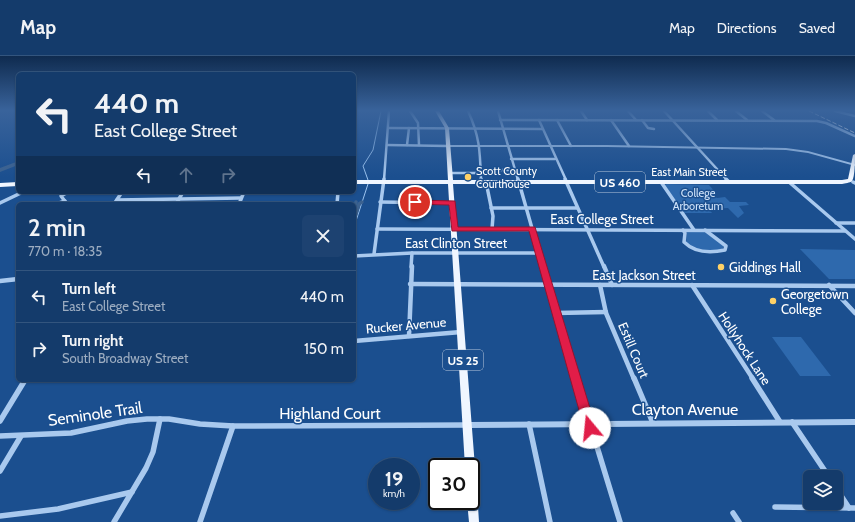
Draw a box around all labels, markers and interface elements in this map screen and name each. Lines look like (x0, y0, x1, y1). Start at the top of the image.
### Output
text: Map (20, 16, 56, 39)
text: Map (669, 19, 695, 37)
text: Directions (717, 19, 777, 37)
text: Saved (799, 19, 835, 37)
text: 440 m (94, 86, 179, 120)
icon: left (28, 88, 80, 140)
text: East College Street (94, 120, 237, 142)
icon: left (133, 164, 155, 186)
icon: ahead (175, 164, 197, 186)
icon: right (217, 164, 239, 186)
place label: Scott County Courthouse (476, 164, 537, 191)
street label: East Main Street (651, 165, 727, 179)
marker: Scott County Courthouse (463, 172, 473, 182)
road number: US 460 (595, 172, 645, 192)
pin (398, 185, 432, 219)
park label: College Arboretum (673, 186, 724, 213)
icon: arrive (404, 191, 426, 213)
street label: East College Street (550, 211, 654, 227)
text: 2 min (28, 213, 86, 242)
button: close (302, 215, 344, 257)
street label: East Clinton Street (405, 235, 508, 251)
text: 770 m · 18:35 (28, 243, 102, 259)
place label: Giddings Hall (729, 259, 801, 275)
marker: Giddings Hall (716, 262, 726, 272)
street label: East Jackson Street (592, 267, 696, 283)
text: Turn left (62, 280, 116, 298)
icon: left (28, 286, 50, 308)
place label: Georgetown College (781, 286, 849, 317)
text: 440 m (300, 288, 344, 306)
marker: Georgetown College (768, 296, 778, 306)
text: East College Street (62, 298, 165, 314)
street label: Hollyhock Lane (715, 308, 775, 388)
street label: Rucker Avenue (365, 313, 447, 336)
street label: Estill Court (615, 320, 653, 381)
text: Turn right (62, 332, 123, 350)
icon: right (28, 338, 50, 360)
text: 150 m (304, 340, 344, 358)
text: South Broadway Street (62, 350, 188, 366)
road number: US 25 (443, 350, 483, 370)
street label: Seminole Trail (47, 398, 144, 430)
street label: Clayton Avenue (632, 400, 738, 419)
street label: Highland Court (279, 404, 381, 423)
position arrow (569, 407, 611, 449)
speed limit sign: 30 (428, 458, 480, 510)
text: 19 (385, 467, 403, 491)
map controls (803, 470, 843, 510)
button: layers (803, 470, 843, 510)
text: km/h (383, 487, 405, 500)

